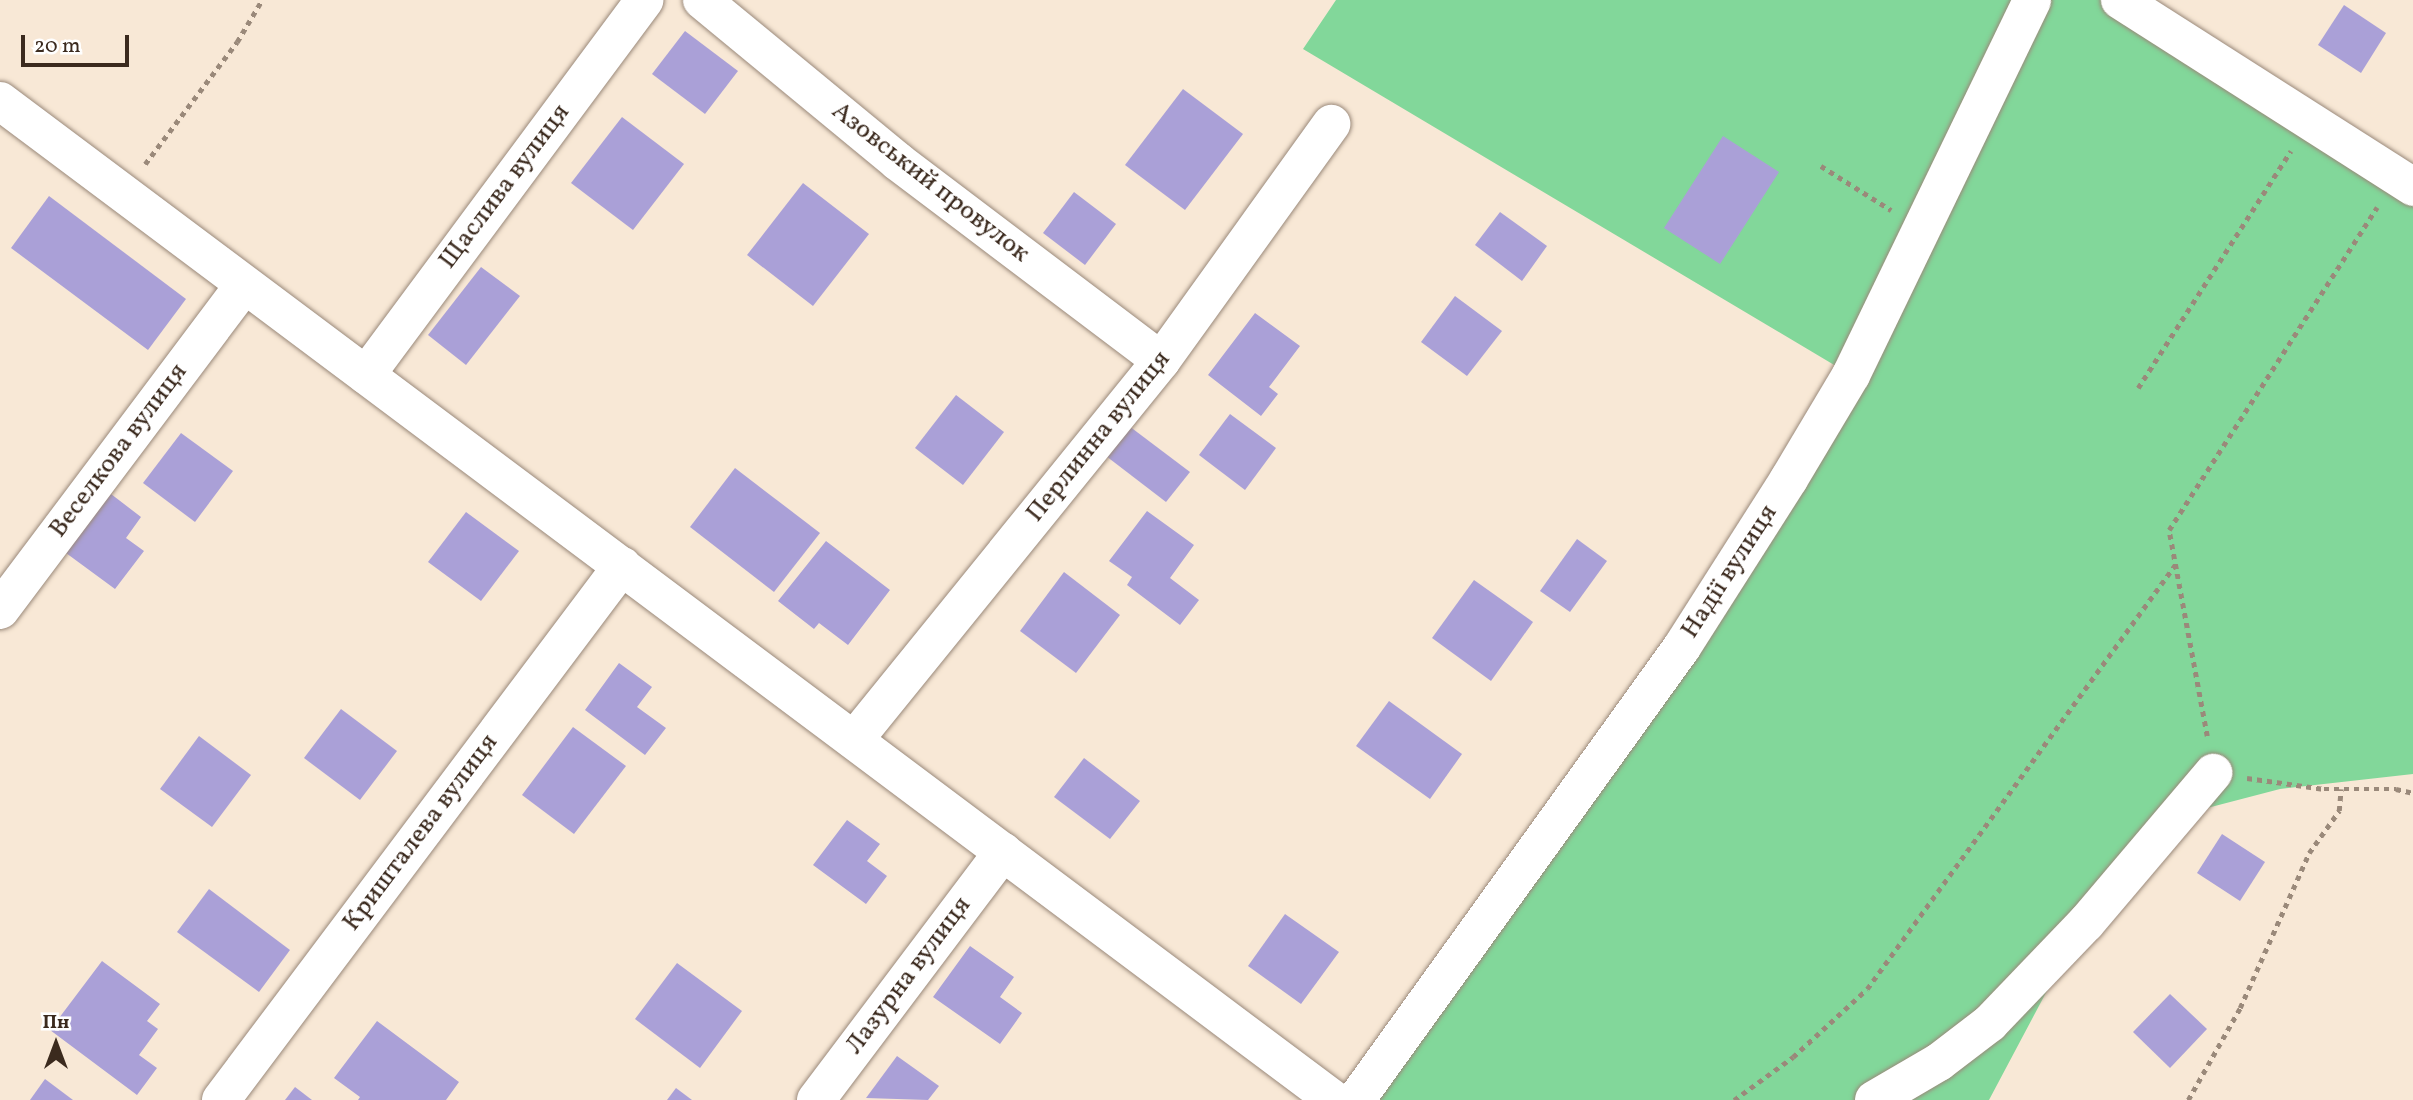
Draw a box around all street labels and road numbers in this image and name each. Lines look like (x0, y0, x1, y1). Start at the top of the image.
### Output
street label: Азовський провулок (825, 96, 1035, 270)
street label: Щаслива вулиця (433, 98, 577, 276)
street label: Перлинна вулиця (1020, 345, 1178, 529)
street label: Веселкова вулиця (43, 358, 195, 544)
street label: Надії вулиця (1675, 499, 1785, 645)
street label: Кришталева вулиця (337, 728, 505, 938)
street label: Лазурна вулиця (840, 891, 978, 1061)

